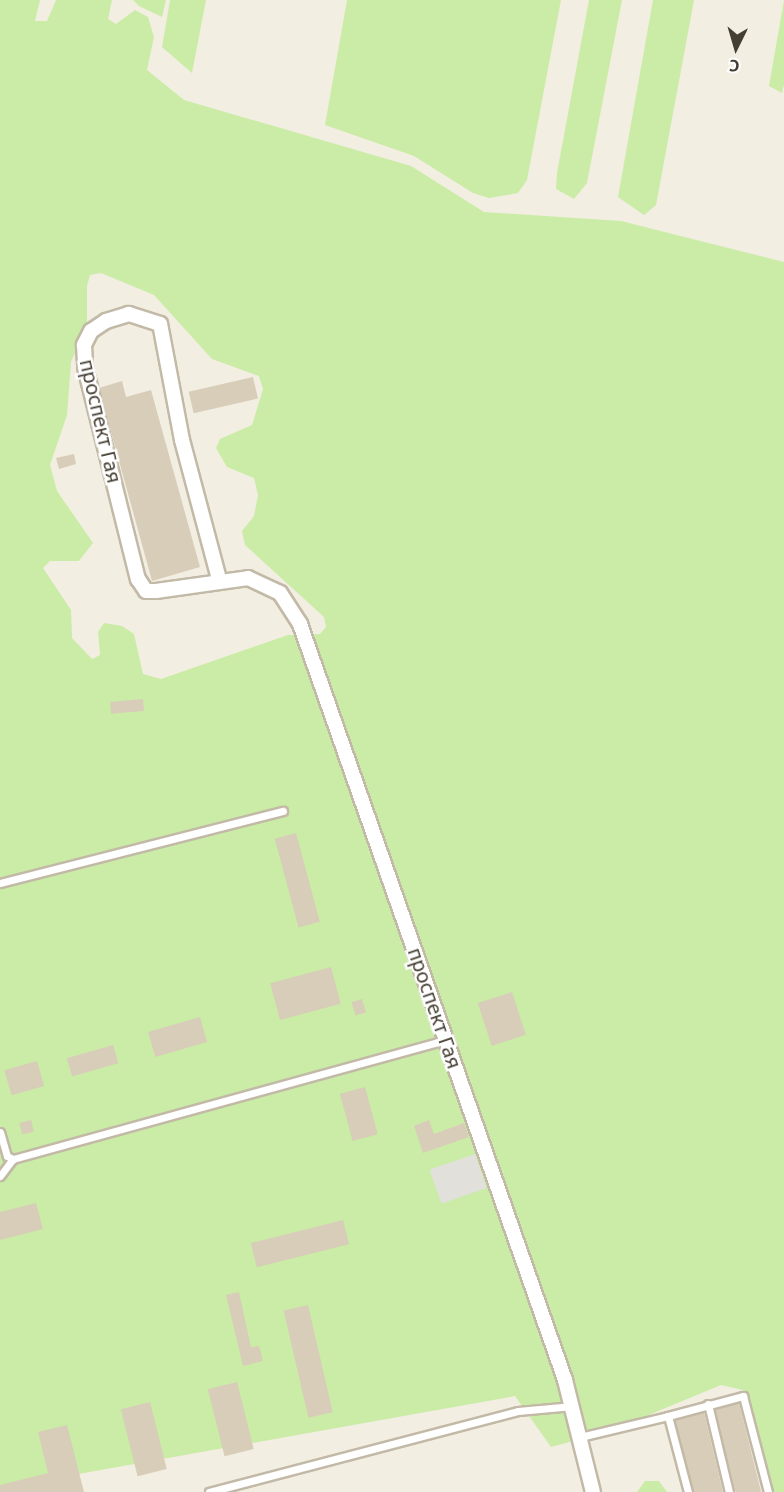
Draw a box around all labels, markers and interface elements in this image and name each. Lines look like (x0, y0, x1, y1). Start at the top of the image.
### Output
north arrow (706, 18, 766, 78)
text: С (728, 55, 741, 77)
street label: проспект Гая (75, 357, 127, 485)
street label: проспект Гая (403, 944, 467, 1072)

